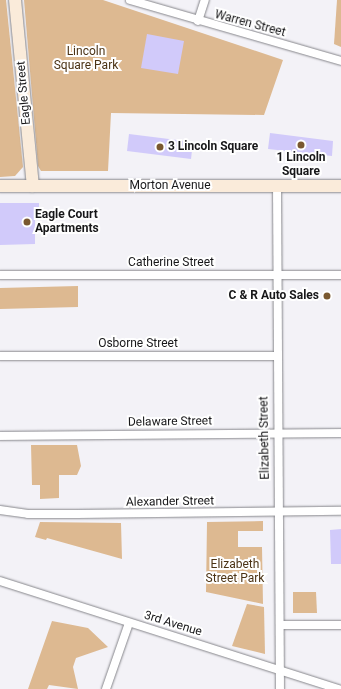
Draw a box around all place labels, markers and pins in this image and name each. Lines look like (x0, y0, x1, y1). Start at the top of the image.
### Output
place label: 3 Lincoln Square (168, 140, 258, 154)
marker: 1 Lincoln Square (296, 140, 306, 150)
marker: 3 Lincoln Square (155, 142, 165, 152)
place label: 1 Lincoln Square (276, 151, 326, 179)
place label: Eagle Court Apartments (35, 208, 99, 236)
marker: Eagle Court Apartments (22, 217, 32, 227)
place label: C & R Auto Sales (229, 289, 319, 303)
marker: C & R Auto Sales (322, 291, 332, 301)

